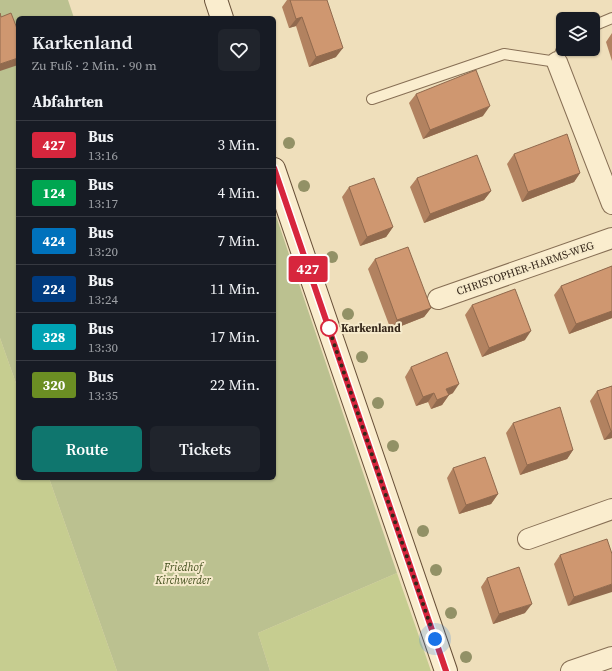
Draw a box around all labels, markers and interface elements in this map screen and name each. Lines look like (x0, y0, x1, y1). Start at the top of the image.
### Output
map controls (556, 12, 600, 56)
button: layers (556, 12, 600, 56)
text: Karkenland (32, 29, 133, 55)
button: heart (218, 29, 260, 71)
text: Zu Fuß · 2 Min. · 90 m (32, 57, 157, 74)
text: Abfahrten (32, 91, 103, 112)
text: Bus (88, 126, 114, 147)
text: 3 Min. (217, 134, 260, 155)
text: 427 (43, 135, 65, 155)
text: 13:16 (88, 147, 118, 164)
text: Bus (88, 174, 114, 195)
text: 4 Min. (217, 182, 260, 203)
text: 124 (43, 183, 65, 203)
text: 13:17 (88, 195, 118, 212)
text: Bus (88, 222, 114, 243)
text: 7 Min. (217, 230, 260, 251)
text: 424 (43, 231, 65, 251)
street label: CHRISTOPHER-HARMS-WEG (454, 238, 596, 299)
text: 13:20 (88, 243, 118, 260)
line badge: 427 (285, 256, 331, 282)
text: 427 (297, 259, 319, 279)
text: Bus (88, 270, 114, 291)
text: 11 Min. (210, 278, 260, 299)
text: 224 (43, 279, 65, 299)
text: 13:24 (88, 291, 118, 308)
text: Bus (88, 318, 114, 339)
marker: Karkenland (320, 319, 338, 337)
place label: Karkenland (341, 321, 401, 336)
text: 17 Min. (210, 326, 260, 347)
text: 328 (43, 327, 65, 347)
text: 13:30 (88, 339, 118, 356)
text: Bus (88, 366, 114, 387)
text: 22 Min. (210, 374, 260, 395)
text: 320 (43, 375, 65, 395)
text: 13:35 (88, 387, 118, 404)
button: Route (32, 426, 142, 472)
button: Tickets (150, 426, 260, 472)
park label: Friedhof Kirchwerder (154, 560, 211, 588)
your location (425, 629, 445, 649)

